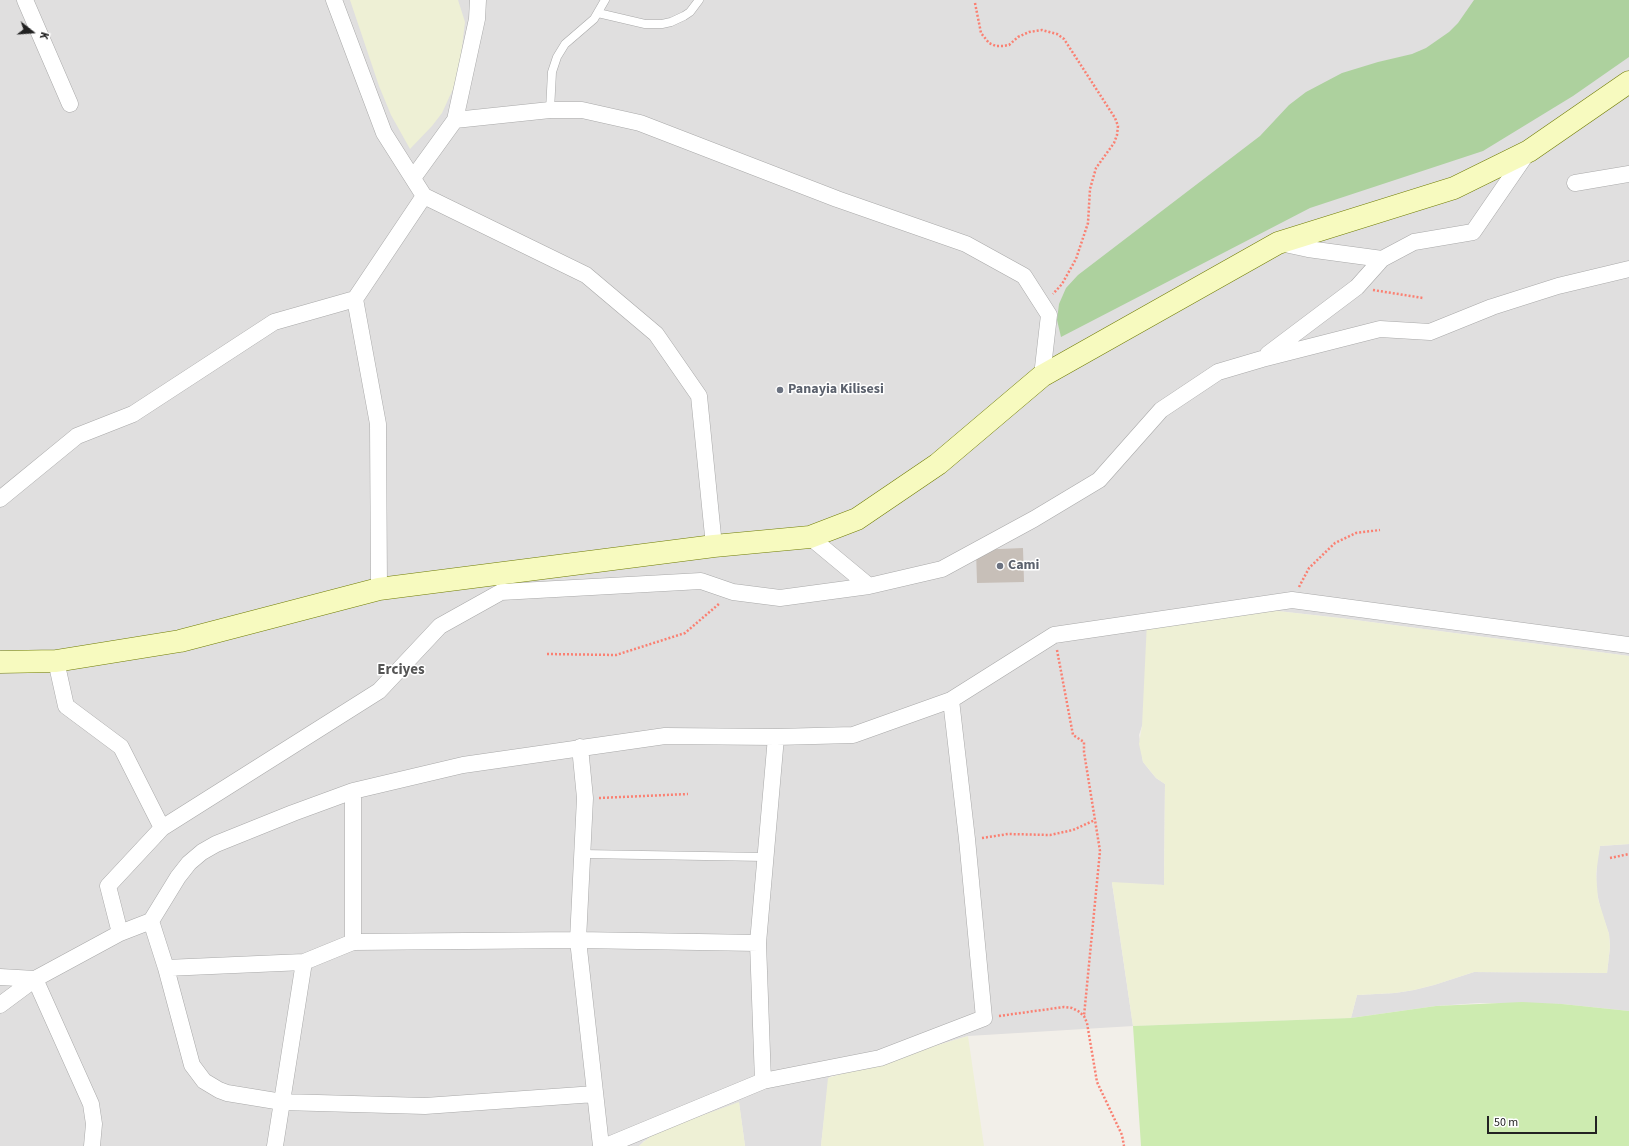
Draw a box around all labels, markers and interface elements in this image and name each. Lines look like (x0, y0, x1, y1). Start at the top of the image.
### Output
north arrow (12, 12, 52, 52)
text: K (36, 30, 52, 41)
place label: Panayia Kilisesi (788, 382, 884, 398)
marker: Panayia Kilisesi (775, 385, 785, 395)
place label: Cami (1008, 558, 1039, 574)
marker: Cami (995, 561, 1005, 571)
district label: Erciyes (377, 662, 425, 680)
scale bar (1489, 1108, 1599, 1134)
text: 50 m (1494, 1114, 1518, 1131)

